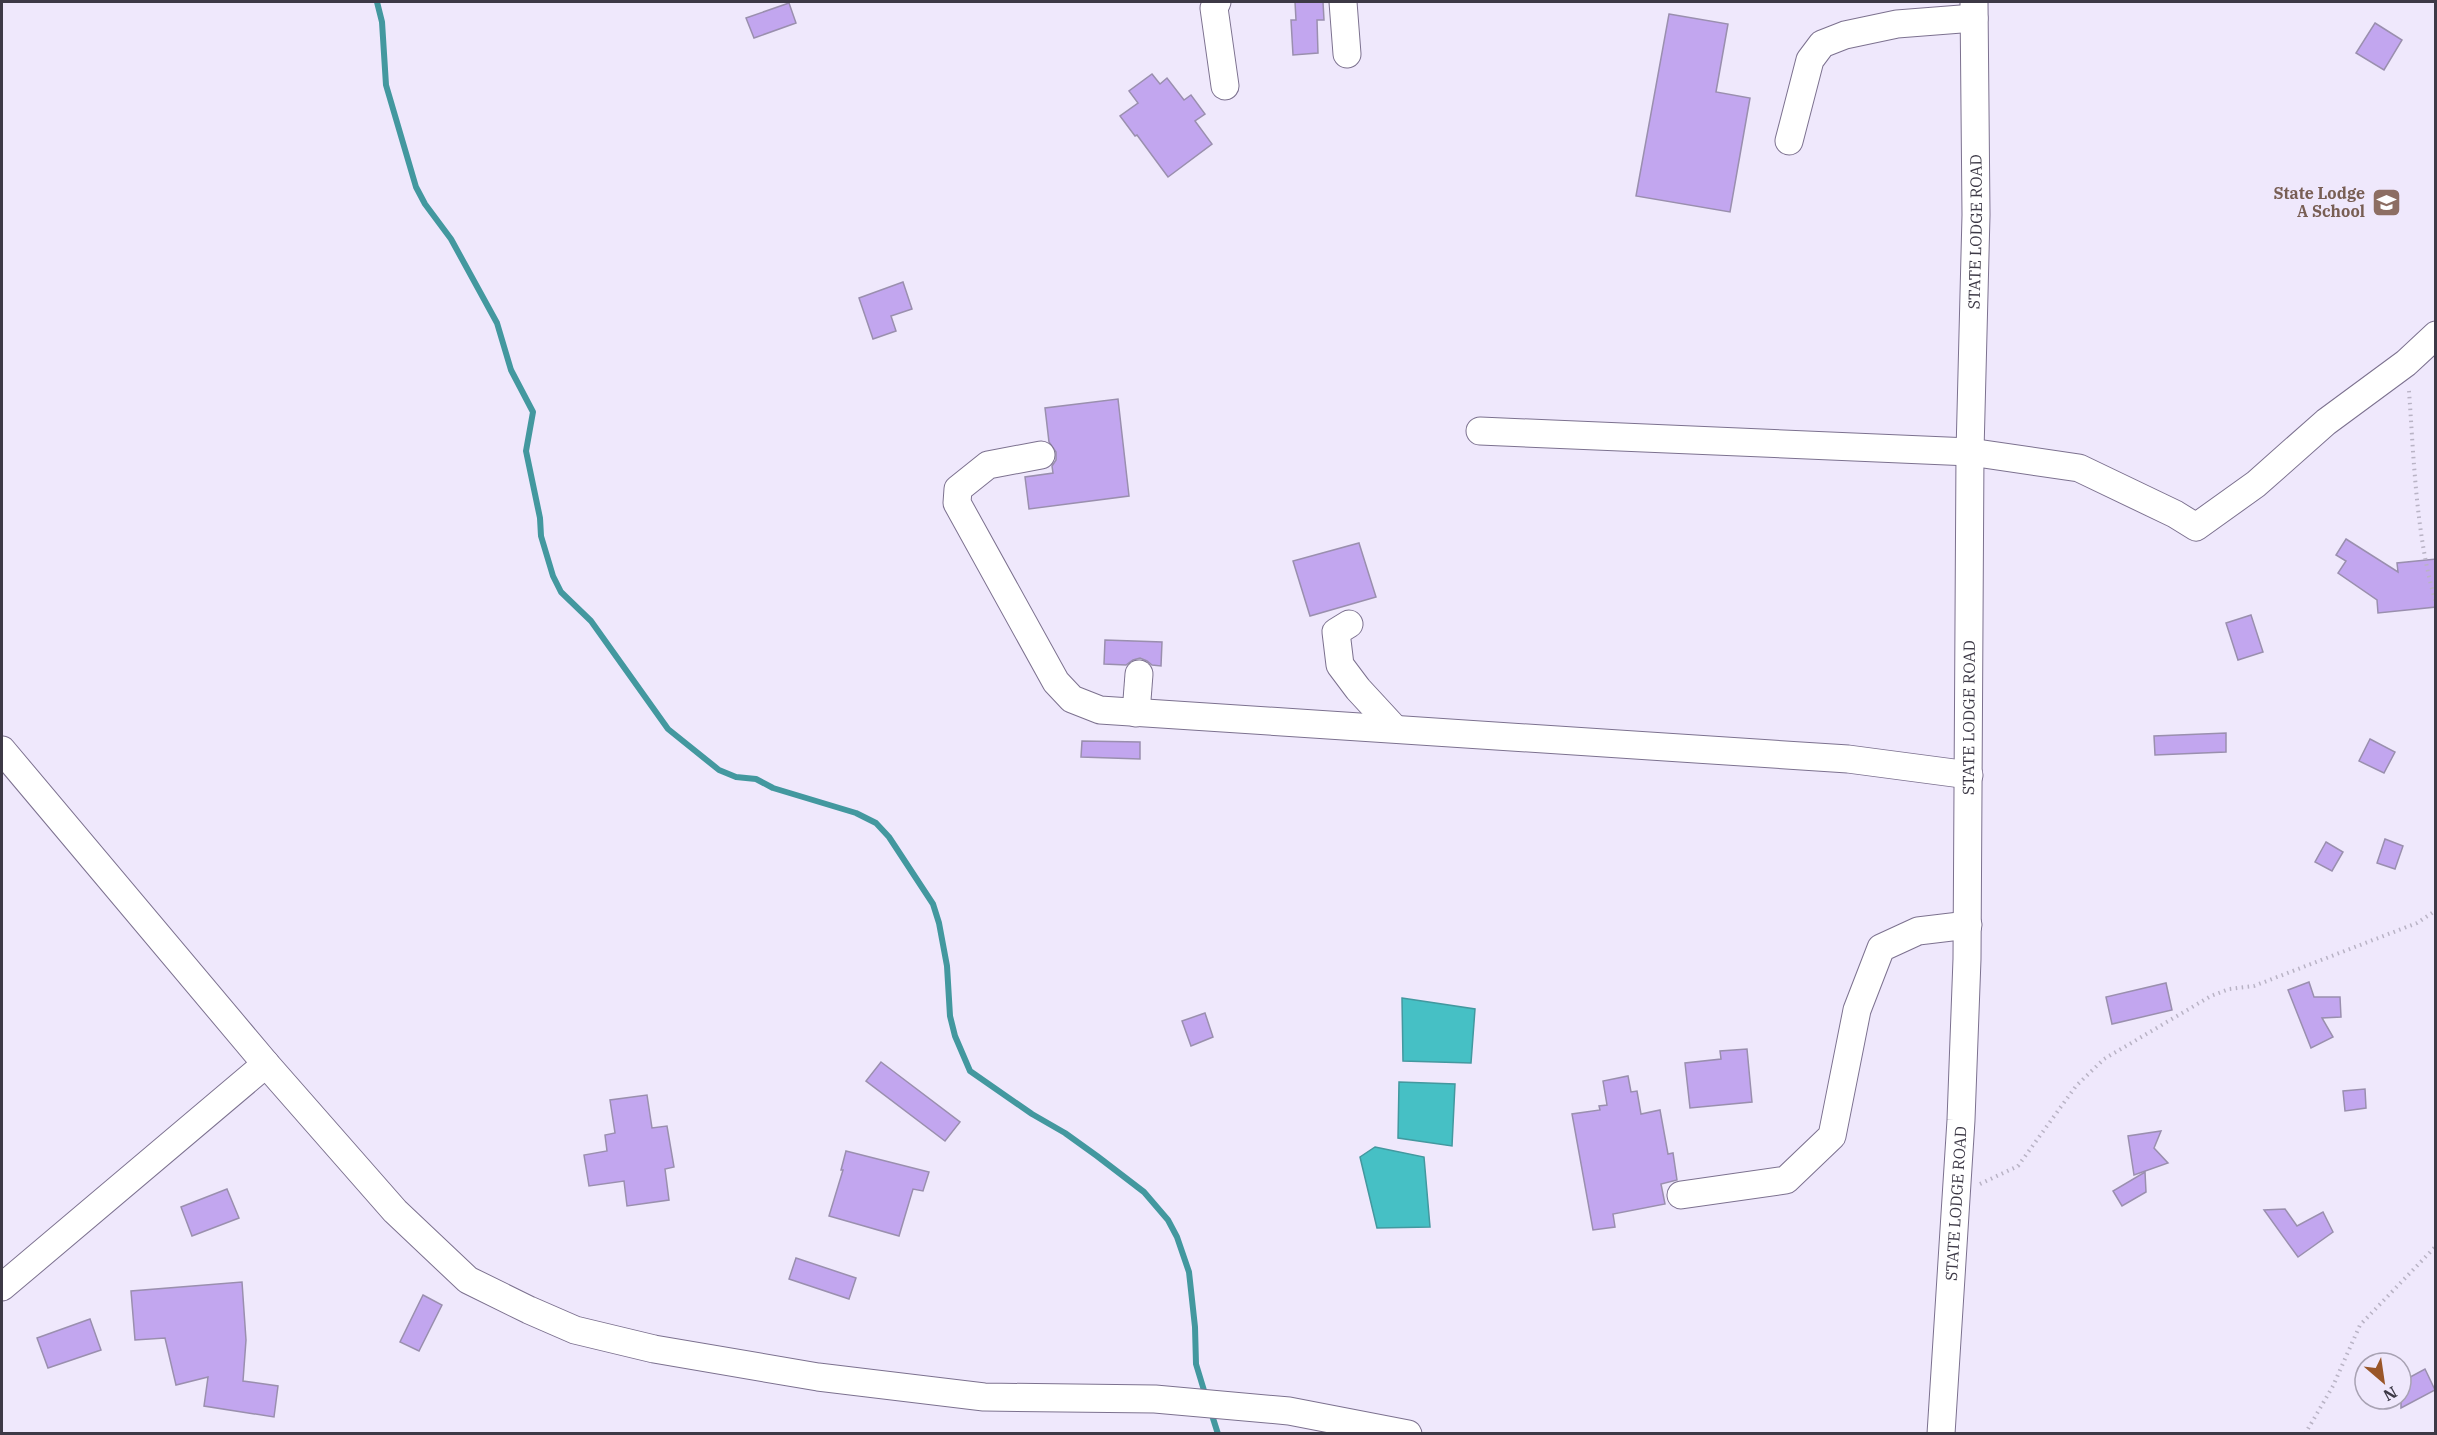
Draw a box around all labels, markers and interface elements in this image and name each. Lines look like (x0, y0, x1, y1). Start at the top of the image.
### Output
street label: STATE LODGE ROAD (1964, 154, 1986, 310)
place label: State Lodge A School (2274, 183, 2365, 221)
school or university icon: State Lodge A School (2370, 186, 2402, 218)
street label: STATE LODGE ROAD (1958, 640, 1979, 795)
street label: STATE LODGE ROAD (1941, 1126, 1971, 1281)
north arrow (2353, 1351, 2413, 1411)
text: N (2380, 1382, 2401, 1406)

